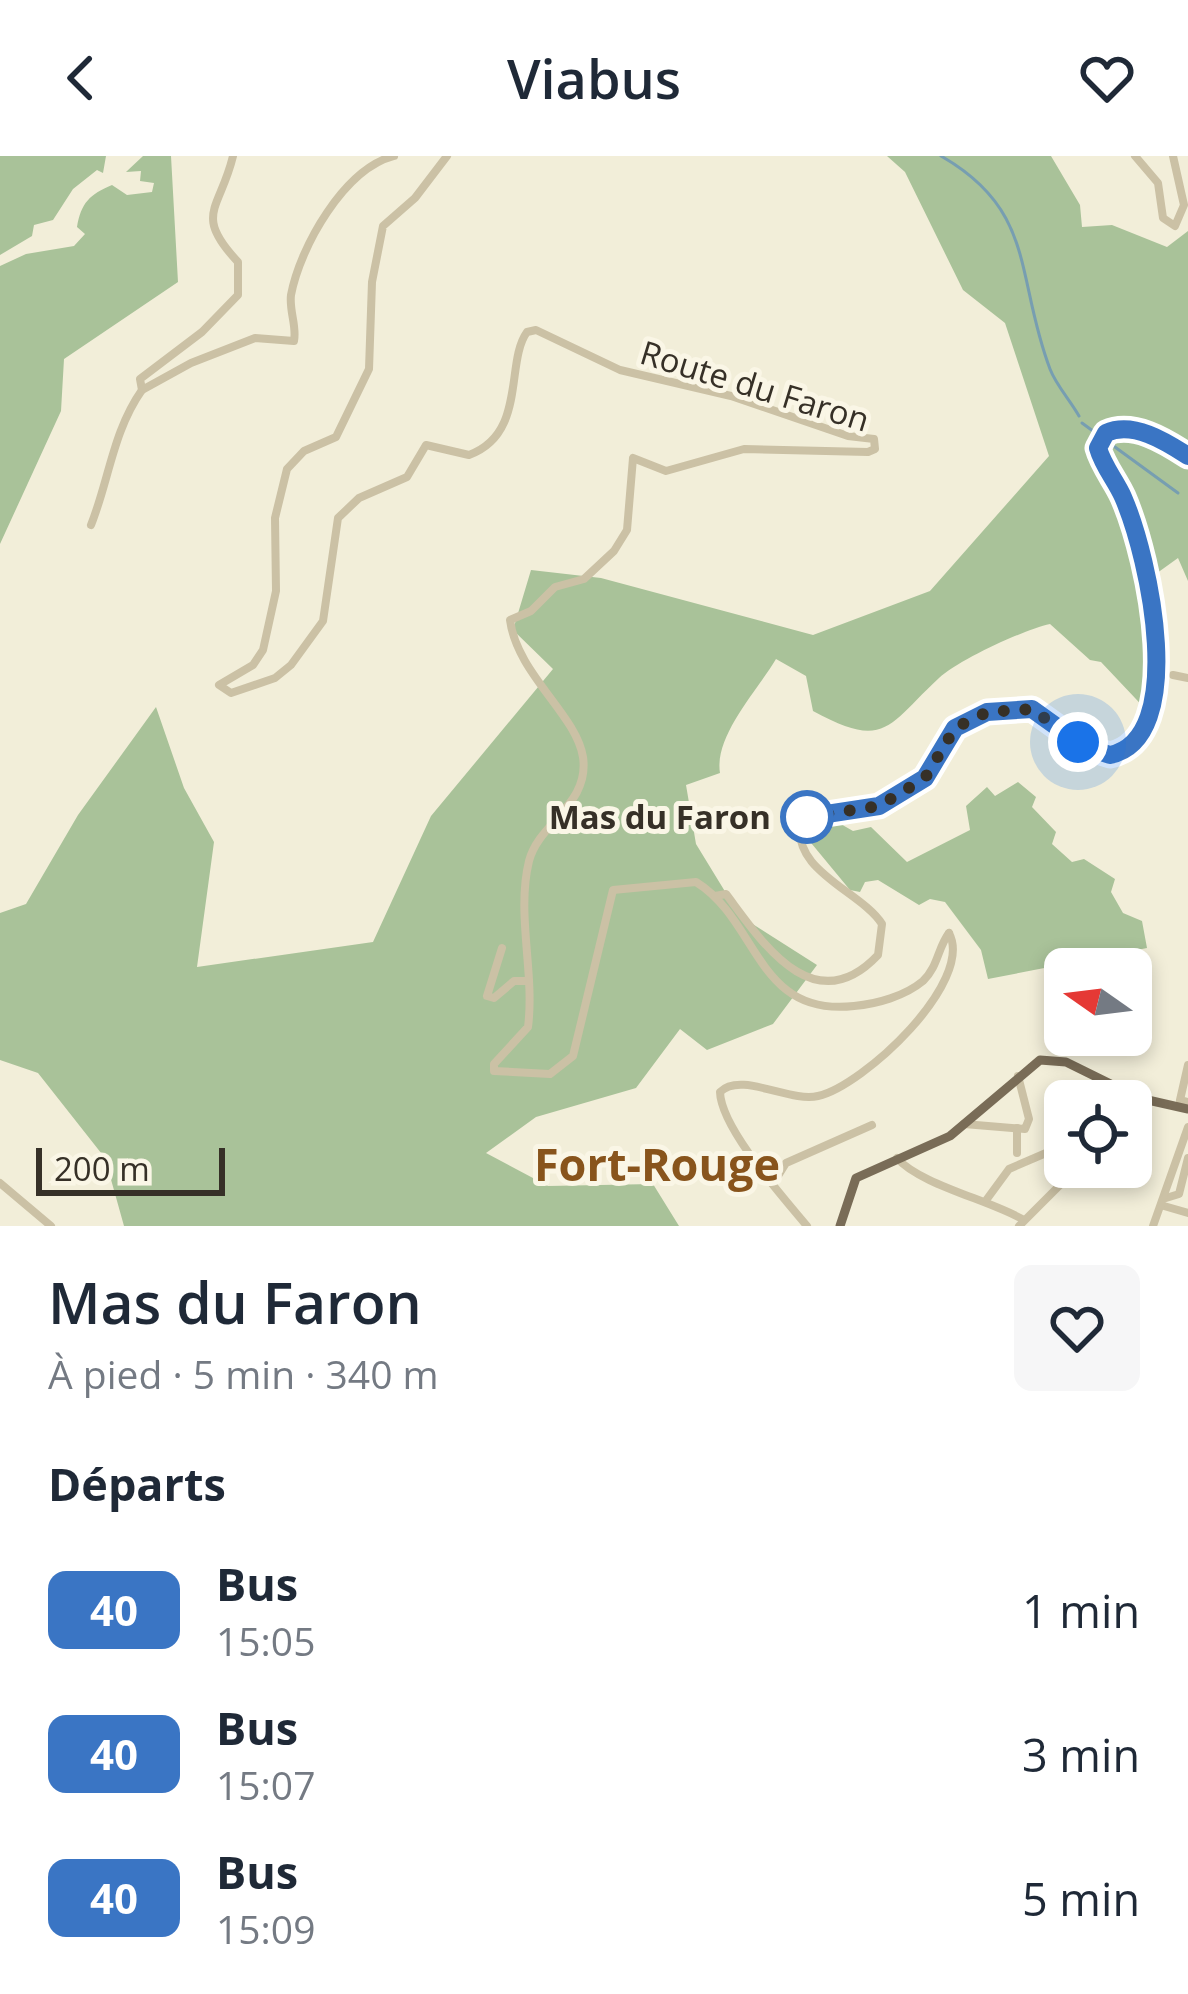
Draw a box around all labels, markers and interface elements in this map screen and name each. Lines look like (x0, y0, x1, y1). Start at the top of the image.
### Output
text: Viabus (507, 41, 681, 115)
icon: back (48, 45, 114, 111)
icon: heart (1074, 45, 1140, 111)
street label: Route du Faron (635, 329, 875, 442)
your location (1048, 712, 1108, 772)
marker: Mas du Faron (782, 792, 832, 842)
place label: Mas du Faron (549, 794, 771, 839)
north arrow (1044, 948, 1152, 1056)
map controls (1044, 948, 1152, 1188)
button: locate (1044, 1080, 1152, 1188)
district label: Fort-Rouge (534, 1133, 780, 1194)
scale bar (36, 1142, 225, 1195)
text: 200 m (54, 1146, 150, 1191)
text: Mas du Faron (48, 1263, 422, 1341)
button: heart (1014, 1265, 1140, 1391)
text: À pied · 5 min · 340 m (48, 1347, 439, 1400)
text: Départs (48, 1453, 226, 1514)
text: Bus (216, 1553, 298, 1614)
text: 1 min (1022, 1580, 1140, 1641)
text: 40 (90, 1581, 138, 1638)
text: 15:05 (216, 1614, 315, 1667)
text: Bus (216, 1697, 298, 1758)
text: 3 min (1022, 1724, 1140, 1785)
text: 40 (90, 1725, 138, 1782)
text: 15:07 (216, 1758, 315, 1811)
text: Bus (216, 1841, 298, 1902)
text: 5 min (1022, 1868, 1140, 1929)
text: 40 (90, 1869, 138, 1926)
text: 15:09 (216, 1902, 315, 1955)

